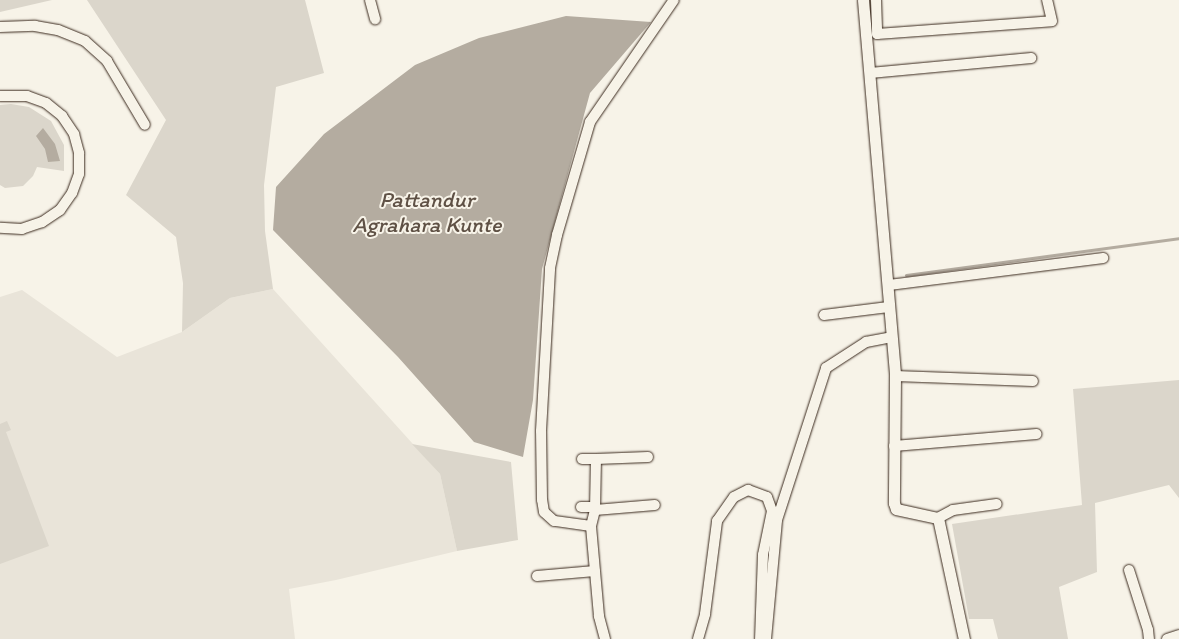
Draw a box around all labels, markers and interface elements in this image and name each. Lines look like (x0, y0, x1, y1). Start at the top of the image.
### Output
water label: Pattandur Agrahara Kunte (352, 186, 502, 238)

